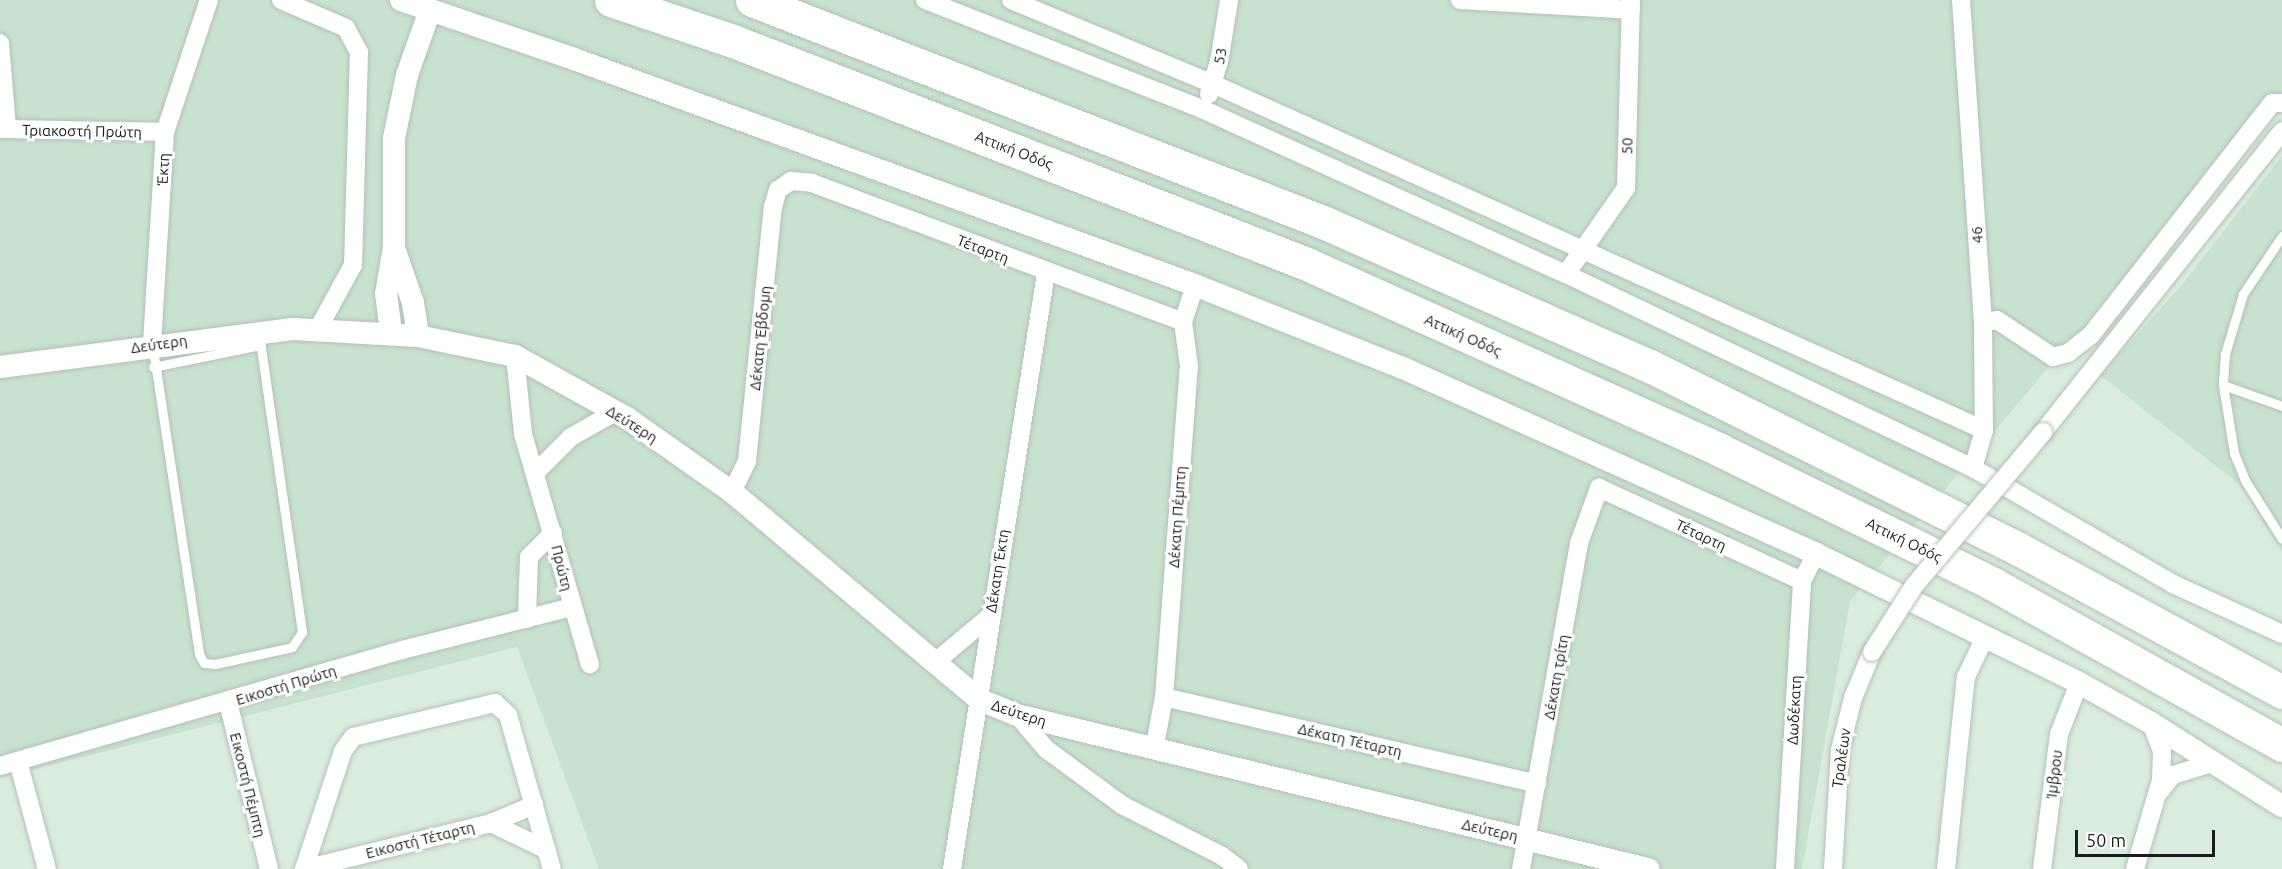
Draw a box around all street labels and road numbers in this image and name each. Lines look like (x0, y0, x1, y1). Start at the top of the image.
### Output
street label: 53 (1210, 46, 1230, 66)
street label: Τριακοστή Πρώτη (22, 121, 142, 141)
street label: Αττική Οδός (972, 127, 1056, 173)
street label: 50 (1618, 137, 1636, 155)
street label: Έκτη (153, 152, 173, 186)
street label: 46 (1967, 226, 1987, 244)
street label: Τέταρτη (954, 231, 1012, 267)
street label: Δέκατη Έβδομη (746, 285, 774, 391)
street label: Αττική Οδός (1422, 310, 1504, 360)
street label: Δεύτερη (130, 331, 188, 357)
street label: Δεύτερη (603, 401, 661, 447)
street label: Δέκατη Πέμπτη (1164, 465, 1190, 569)
street label: Αττική Οδός (1863, 514, 1945, 566)
street label: Τέταρτη (1673, 515, 1729, 555)
street label: Δέκατη Έκτη (982, 528, 1012, 614)
street label: Πρώτη (548, 543, 576, 593)
street label: Δέκατη τρίτη (1540, 633, 1572, 721)
street label: Εικοστή Πρώτη (234, 661, 338, 709)
street label: Δωδέκατη (1783, 675, 1805, 745)
street label: Δεύτερη (989, 696, 1049, 730)
street label: Δέκατη Τέταρτη (1296, 719, 1404, 761)
street label: Τραλέων (1828, 727, 1854, 789)
street label: Εικοστή Πέμπτη (226, 731, 270, 839)
street label: Ίμβρου (2042, 749, 2066, 799)
street label: Δεύτερη (1460, 815, 1520, 845)
street label: Εικοστή Τέταρτη (364, 818, 476, 862)

